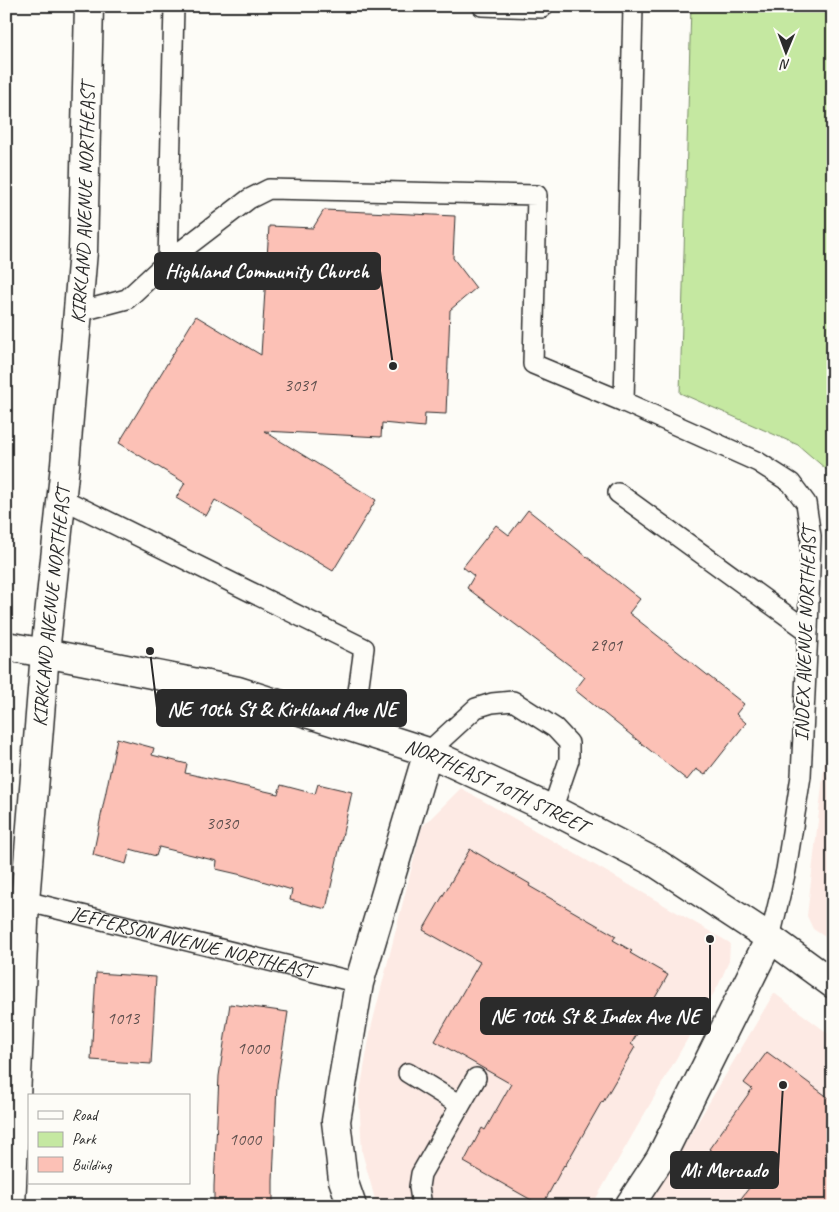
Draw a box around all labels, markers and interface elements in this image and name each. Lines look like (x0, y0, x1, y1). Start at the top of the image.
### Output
north arrow (762, 28, 812, 78)
text: N (779, 56, 790, 73)
street label: KIRKLAND AVENUE NORTHEAST (64, 77, 100, 324)
callout: Highland Community Church (155, 253, 380, 289)
text: Highland Community Church (165, 258, 370, 284)
house number: 3031 (284, 374, 317, 396)
street label: KIRKLAND AVENUE NORTHEAST (27, 480, 76, 727)
street label: INDEX AVENUE NORTHEAST (789, 522, 821, 742)
house number: 2901 (590, 634, 623, 656)
callout: NE 10th St & Kirkland Ave NE (157, 690, 406, 726)
text: NE 10th St & Kirkland Ave NE (167, 696, 400, 722)
street label: NORTHEAST 10TH STREET (402, 733, 596, 840)
house number: 3030 (206, 812, 240, 834)
street label: JEFFERSON AVENUE NORTHEAST (67, 900, 321, 985)
callout: NE 10th St & Index Ave NE (481, 998, 710, 1034)
text: NE 10th St & Index Ave NE (490, 1003, 703, 1029)
house number: 1013 (107, 1007, 141, 1029)
house number: 1000 (237, 1037, 271, 1059)
legend (28, 1094, 190, 1184)
text: Road (72, 1106, 99, 1125)
house number: 1000 (229, 1128, 263, 1150)
text: Park (72, 1130, 97, 1149)
callout: Mi Mercado (671, 1152, 778, 1188)
text: Building (72, 1156, 112, 1175)
text: Mi Mercado (680, 1157, 769, 1183)

